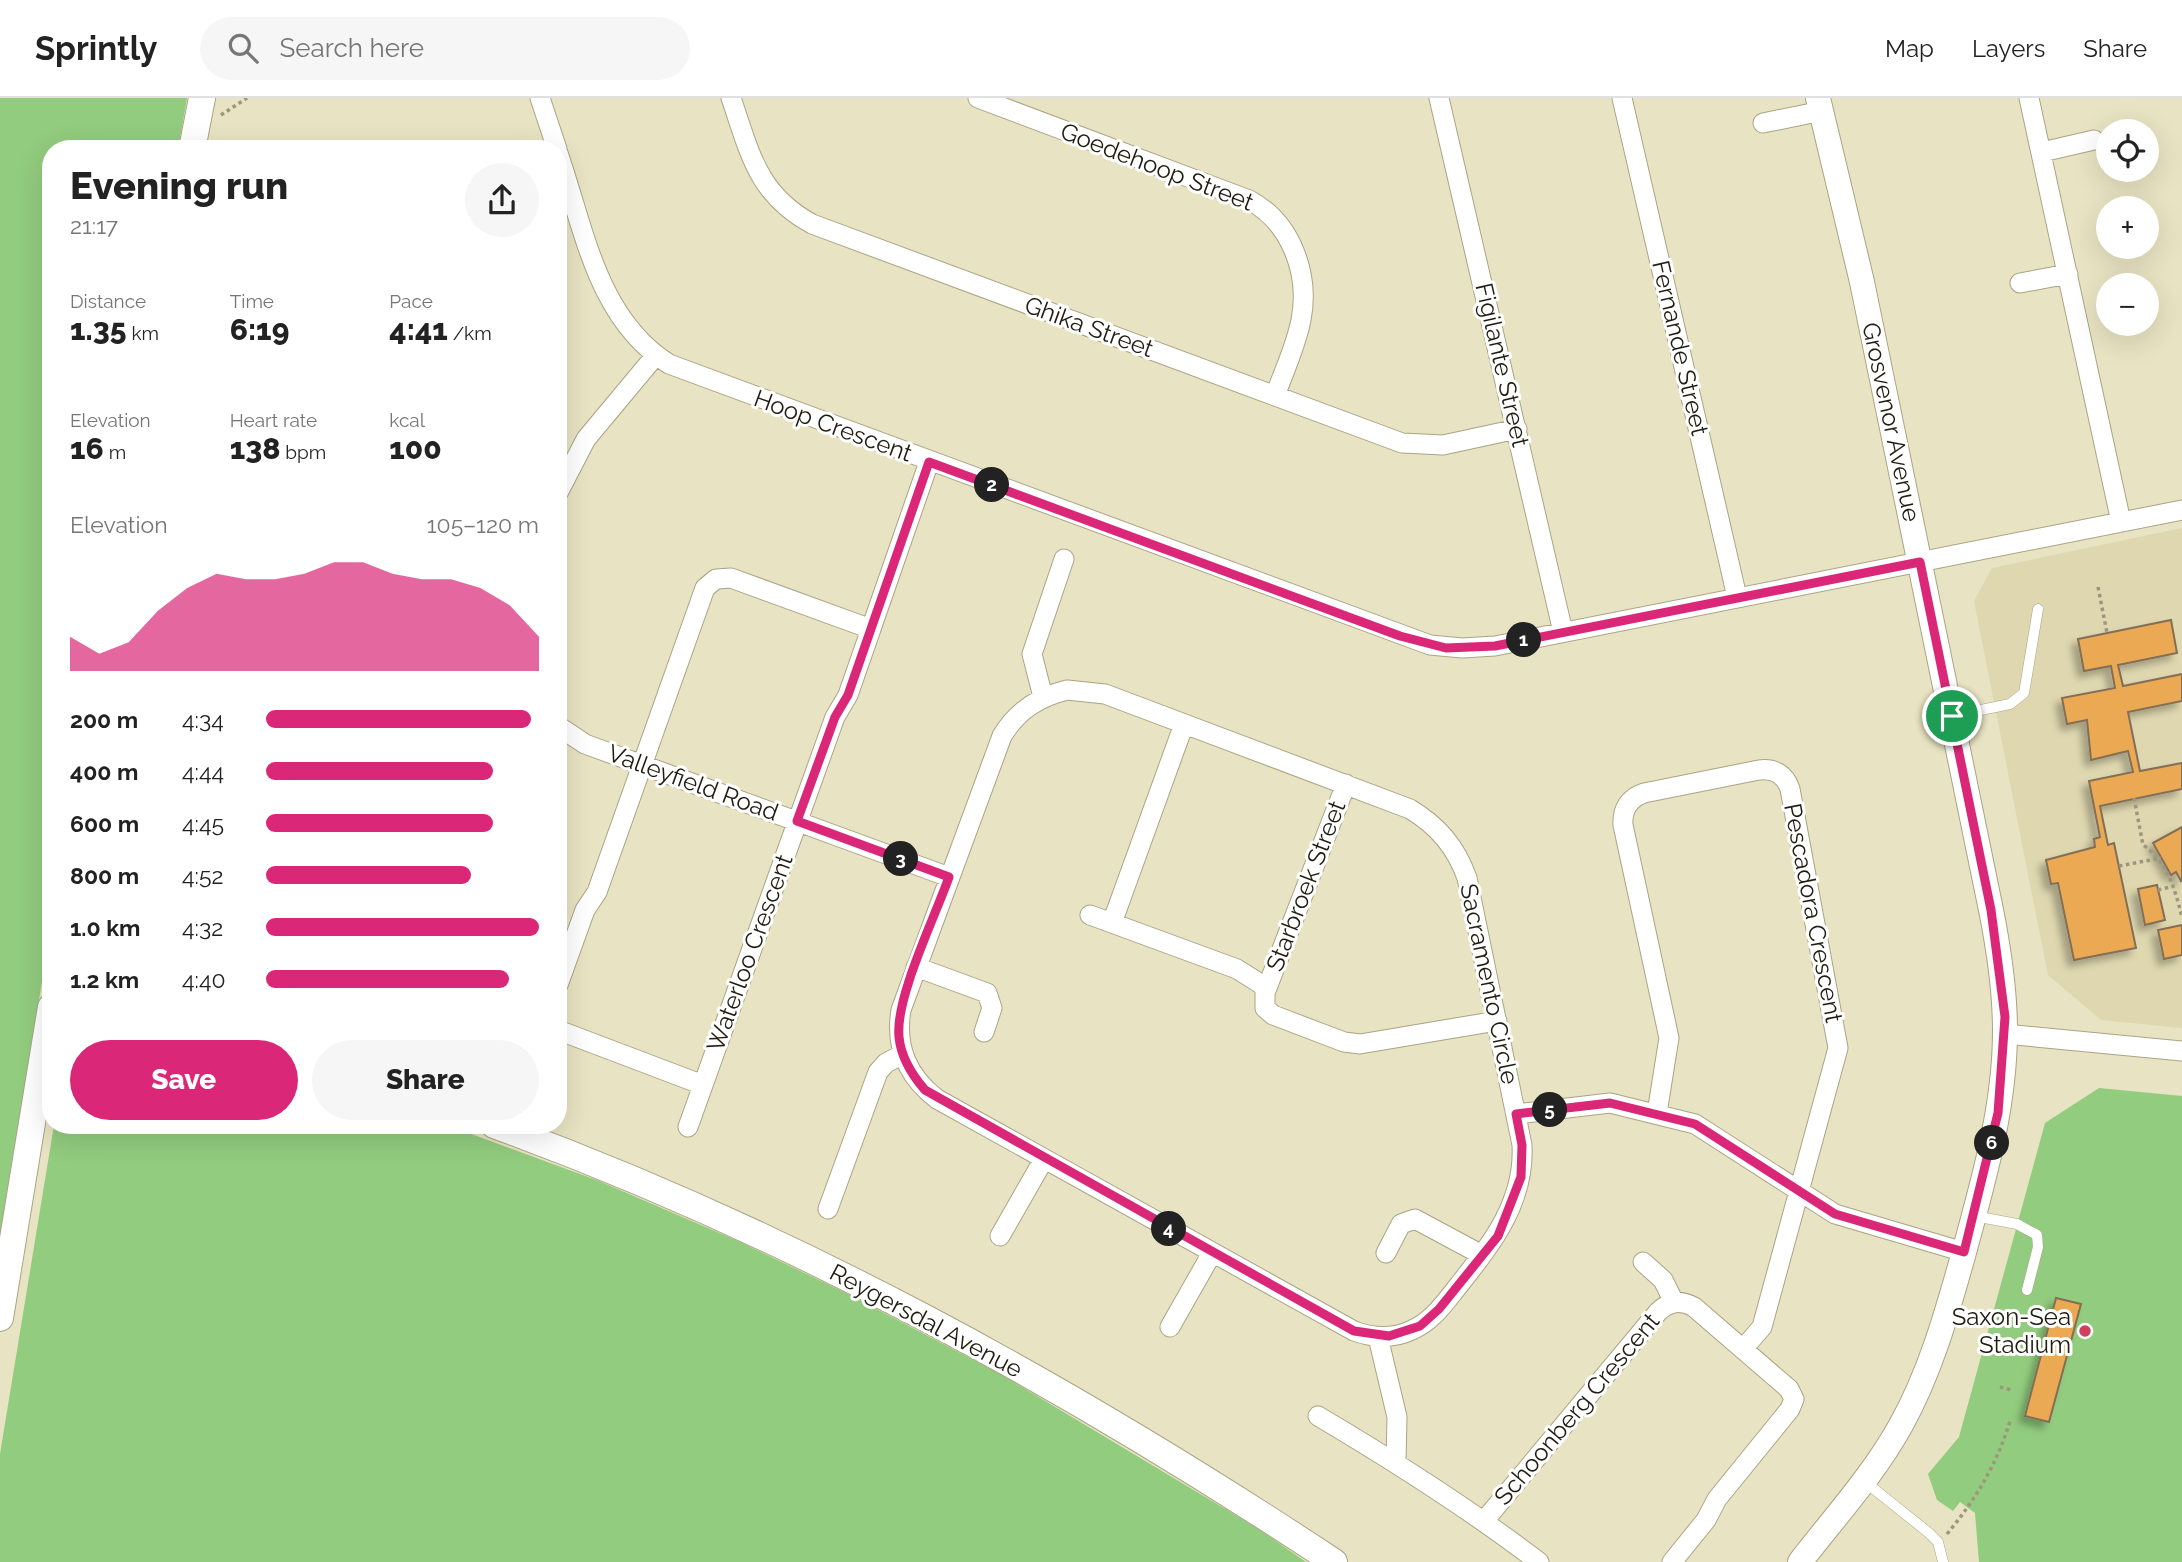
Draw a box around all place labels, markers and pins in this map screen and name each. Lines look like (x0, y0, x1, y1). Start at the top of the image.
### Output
pin: 2 (974, 468, 1010, 502)
pin: 1 (1506, 622, 1542, 658)
pin (1922, 686, 1982, 746)
pin: 3 (884, 842, 918, 876)
pin: 5 (1532, 1093, 1568, 1128)
pin: 6 (1974, 1126, 2010, 1160)
pin: 4 (1152, 1212, 1186, 1246)
place label: Saxon-Sea Stadium (1952, 1302, 2071, 1359)
marker: Saxon-Sea Stadium (2077, 1323, 2093, 1339)

